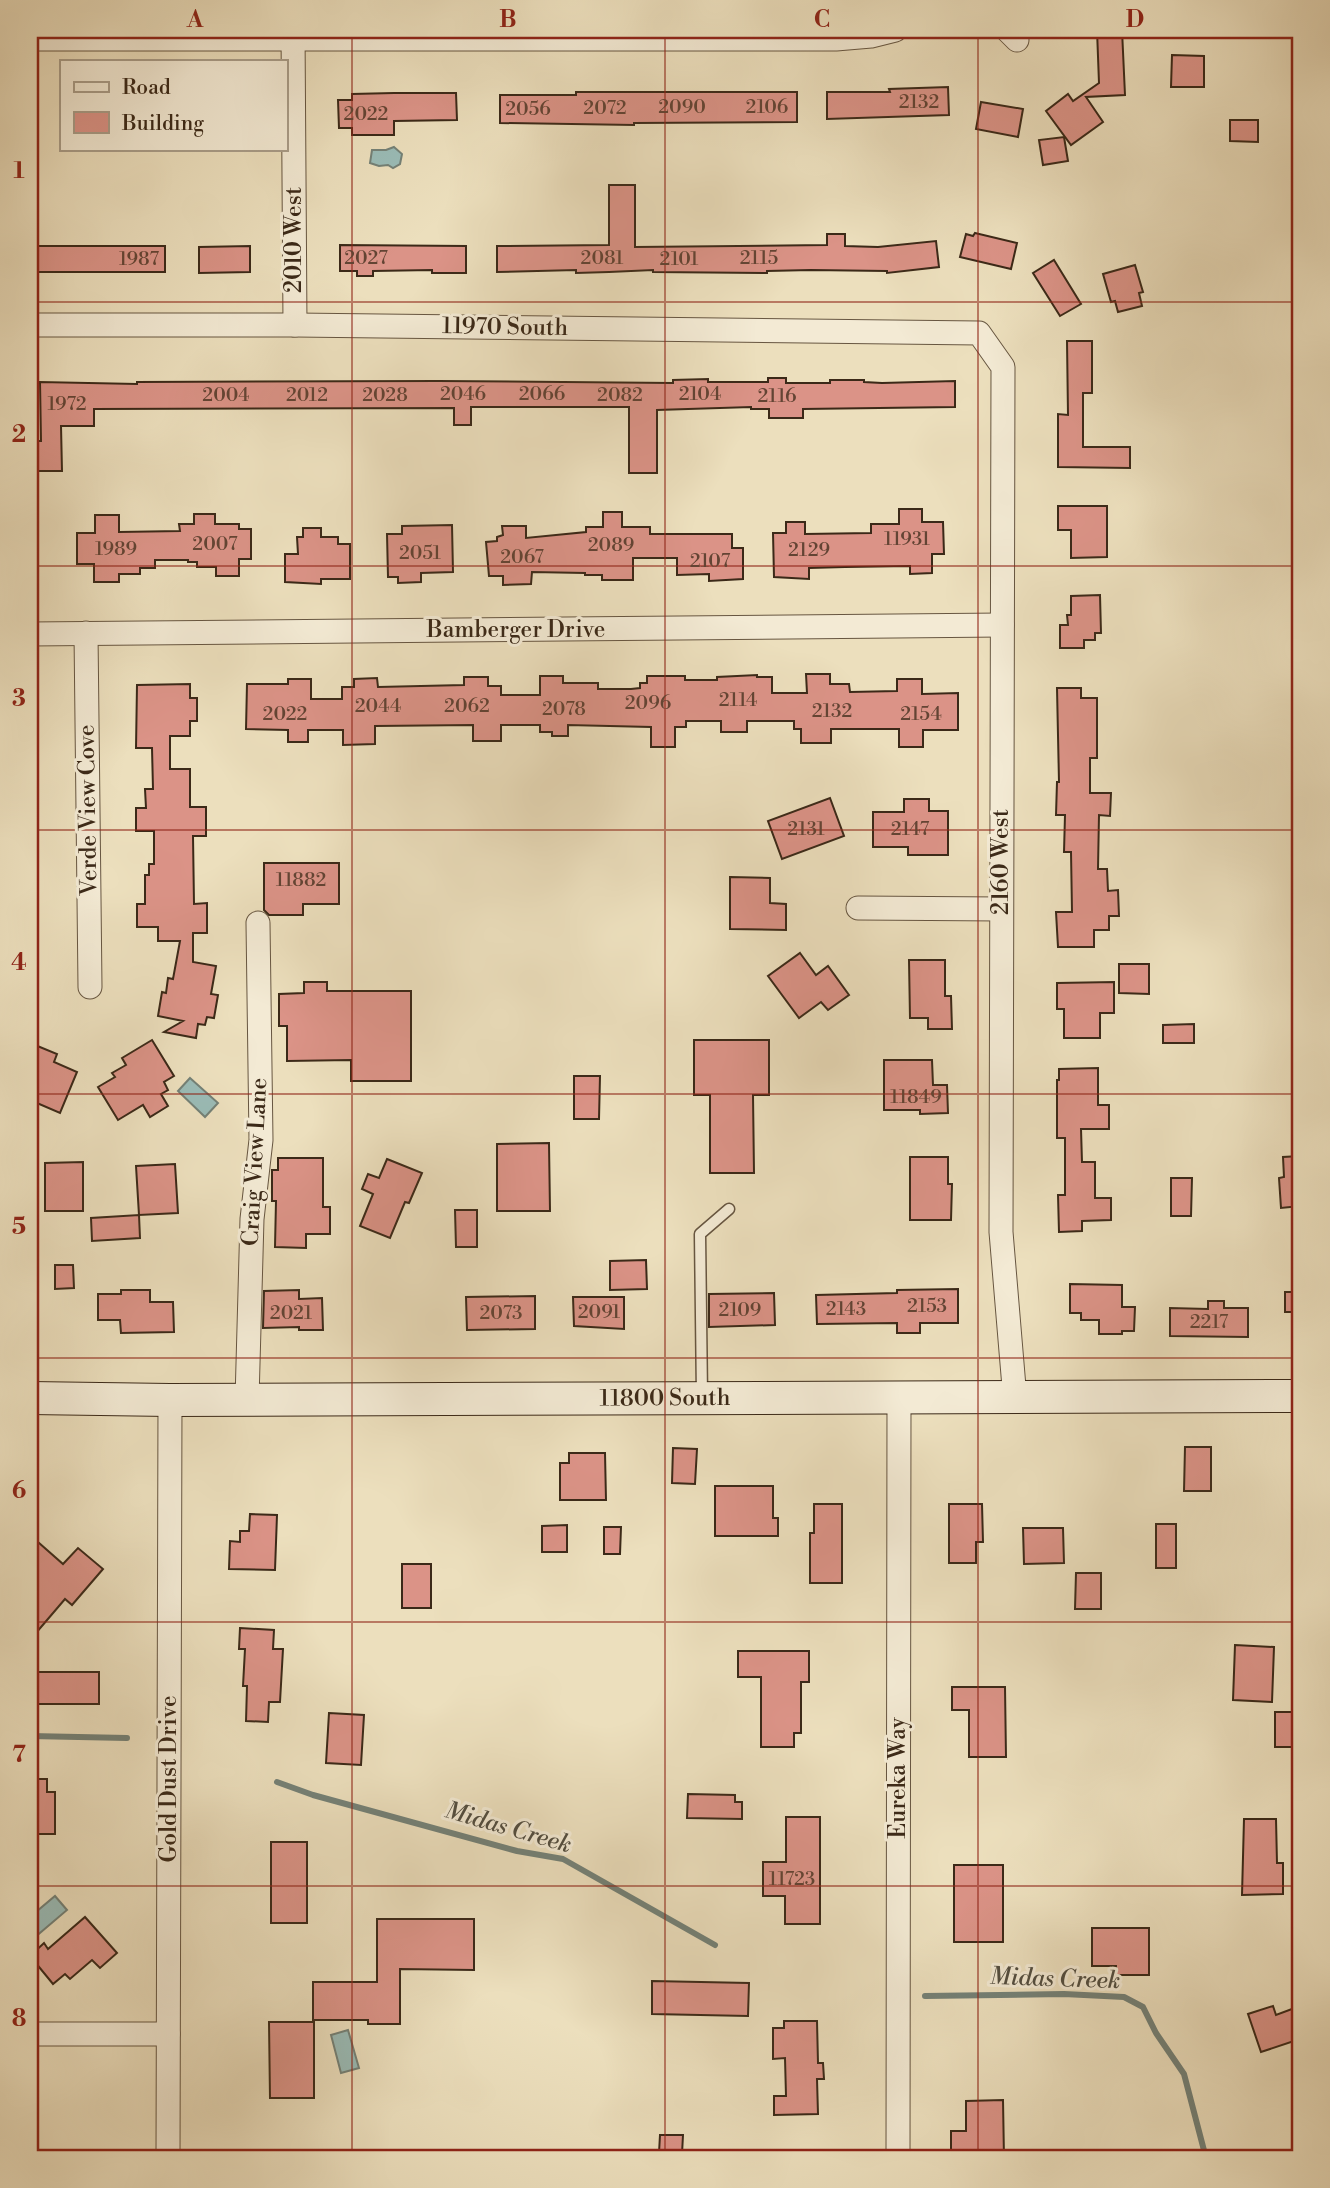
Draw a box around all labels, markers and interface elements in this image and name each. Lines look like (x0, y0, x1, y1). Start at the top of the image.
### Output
text: A (186, 6, 204, 34)
text: B (499, 6, 517, 34)
text: C (814, 6, 830, 34)
text: D (1126, 6, 1144, 34)
legend (60, 60, 287, 150)
text: Road (122, 75, 171, 101)
house number: 2132 (899, 90, 939, 114)
house number: 2090 (658, 95, 706, 119)
house number: 2106 (746, 95, 788, 119)
house number: 2072 (583, 96, 627, 120)
house number: 2056 (505, 97, 551, 121)
house number: 2022 (344, 102, 388, 126)
text: Building (121, 111, 204, 137)
text: 1 (13, 157, 25, 185)
street label: 2010 West (280, 187, 308, 293)
house number: 2027 (344, 246, 388, 270)
house number: 2081 (581, 246, 623, 270)
house number: 2115 (740, 246, 778, 270)
house number: 1987 (119, 247, 159, 271)
house number: 2101 (660, 247, 698, 271)
street label: 11970 South (442, 312, 569, 342)
house number: 2046 (440, 382, 486, 406)
house number: 2066 (519, 382, 565, 406)
house number: 2104 (679, 382, 721, 406)
house number: 2004 (202, 383, 250, 407)
house number: 2012 (286, 383, 328, 407)
house number: 2028 (362, 383, 408, 407)
house number: 2082 (597, 383, 643, 407)
house number: 2116 (758, 384, 796, 408)
house number: 1972 (47, 392, 87, 416)
text: 2 (12, 421, 26, 449)
house number: 11931 (884, 527, 930, 551)
house number: 2007 (192, 532, 238, 556)
house number: 2089 (588, 533, 634, 557)
house number: 1989 (95, 537, 137, 561)
house number: 2129 (788, 538, 830, 562)
house number: 2051 (399, 541, 441, 565)
house number: 2067 (500, 545, 544, 569)
house number: 2107 (690, 549, 731, 573)
street label: Bamberger Drive (426, 616, 605, 644)
text: 3 (12, 685, 26, 713)
house number: 2114 (719, 688, 757, 712)
house number: 2096 (625, 691, 671, 715)
house number: 2044 (355, 694, 401, 718)
house number: 2062 (444, 694, 490, 718)
house number: 2078 (542, 697, 586, 721)
house number: 2132 (812, 699, 852, 723)
house number: 2022 (263, 702, 307, 726)
house number: 2154 (900, 702, 942, 726)
street label: Verde View Cove (73, 724, 104, 897)
street label: 2160 West (987, 809, 1015, 915)
house number: 2131 (787, 817, 825, 841)
house number: 2147 (891, 817, 930, 841)
house number: 11882 (276, 868, 326, 892)
text: 4 (11, 949, 27, 977)
street label: Craig View Lane (237, 1077, 273, 1247)
house number: 11849 (890, 1085, 942, 1109)
text: 5 (12, 1213, 26, 1241)
house number: 2153 (907, 1294, 947, 1318)
house number: 2143 (826, 1297, 866, 1321)
house number: 2109 (719, 1298, 761, 1322)
house number: 2091 (578, 1300, 620, 1324)
house number: 2021 (270, 1301, 312, 1325)
house number: 2073 (479, 1301, 523, 1325)
house number: 2217 (1190, 1310, 1229, 1334)
street label: 11800 South (599, 1384, 731, 1412)
text: 6 (12, 1477, 26, 1505)
street label: Gold Dust Drive (155, 1695, 183, 1863)
street label: Eureka Way (884, 1716, 912, 1839)
text: 7 (12, 1741, 26, 1769)
water label: Midas Creek (441, 1796, 575, 1860)
house number: 11723 (769, 1867, 815, 1891)
water label: Midas Creek (989, 1962, 1121, 1996)
text: 8 (12, 2005, 26, 2033)

